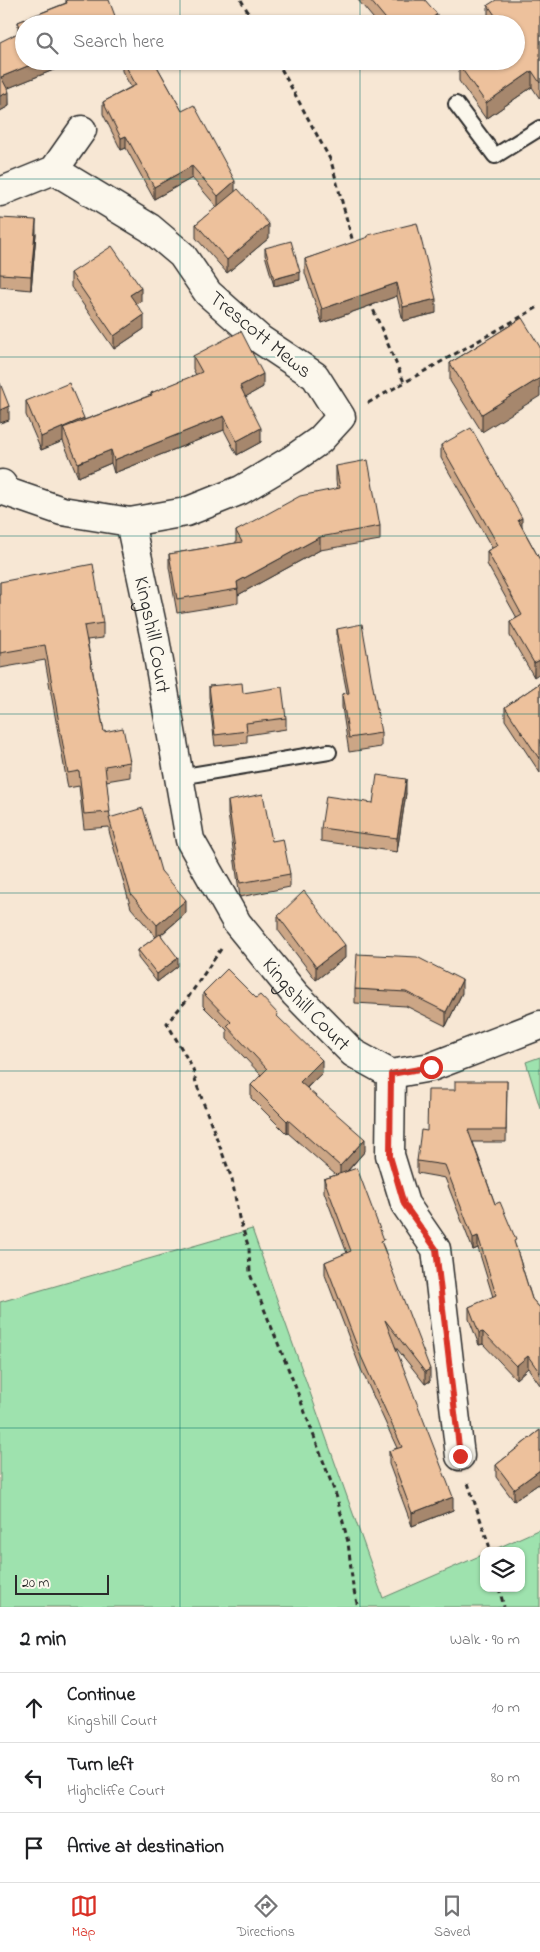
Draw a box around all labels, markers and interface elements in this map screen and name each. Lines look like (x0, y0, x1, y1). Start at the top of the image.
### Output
search box (15, 15, 525, 70)
icon: search (33, 29, 61, 57)
text: Search here (73, 29, 164, 56)
street label: Trescott Mews (202, 285, 318, 387)
street label: Kingshill Court (125, 574, 177, 696)
street label: Kingshill Court (254, 952, 357, 1059)
route start (420, 1056, 443, 1079)
route end (449, 1445, 472, 1468)
map controls (480, 1547, 525, 1592)
button: layers (480, 1547, 525, 1592)
scale bar (15, 1572, 109, 1595)
text: 20 m (22, 1573, 49, 1594)
text: 2 min (20, 1625, 66, 1655)
text: Walk · 90 m (450, 1628, 520, 1652)
text: Continue (67, 1682, 135, 1709)
icon: ahead (20, 1694, 48, 1722)
text: 10 m (492, 1696, 520, 1720)
text: Kingshill Court (67, 1709, 157, 1733)
text: Turn left (67, 1752, 134, 1779)
icon: left (20, 1764, 48, 1792)
text: 80 m (491, 1766, 520, 1790)
text: Highcliffe Court (67, 1779, 165, 1803)
icon: arrive (20, 1834, 48, 1862)
text: Arrive at destination (67, 1834, 224, 1861)
tab: Map (70, 1892, 98, 1943)
tab: Directions (237, 1892, 295, 1943)
tab: Saved (434, 1892, 470, 1943)

